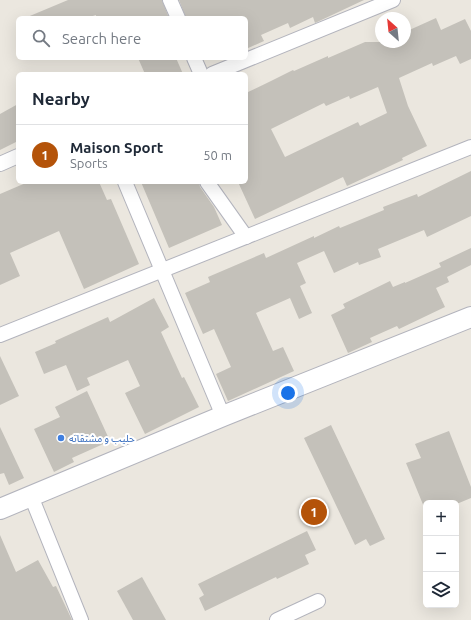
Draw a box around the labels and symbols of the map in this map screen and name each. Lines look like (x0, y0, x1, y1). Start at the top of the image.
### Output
north arrow (375, 12, 411, 48)
your location (278, 383, 298, 403)
marker: حليب و مشتقاته (56, 433, 66, 443)
place label: حليب و مشتقاته (69, 433, 135, 445)
pin: 1 (301, 497, 327, 527)

